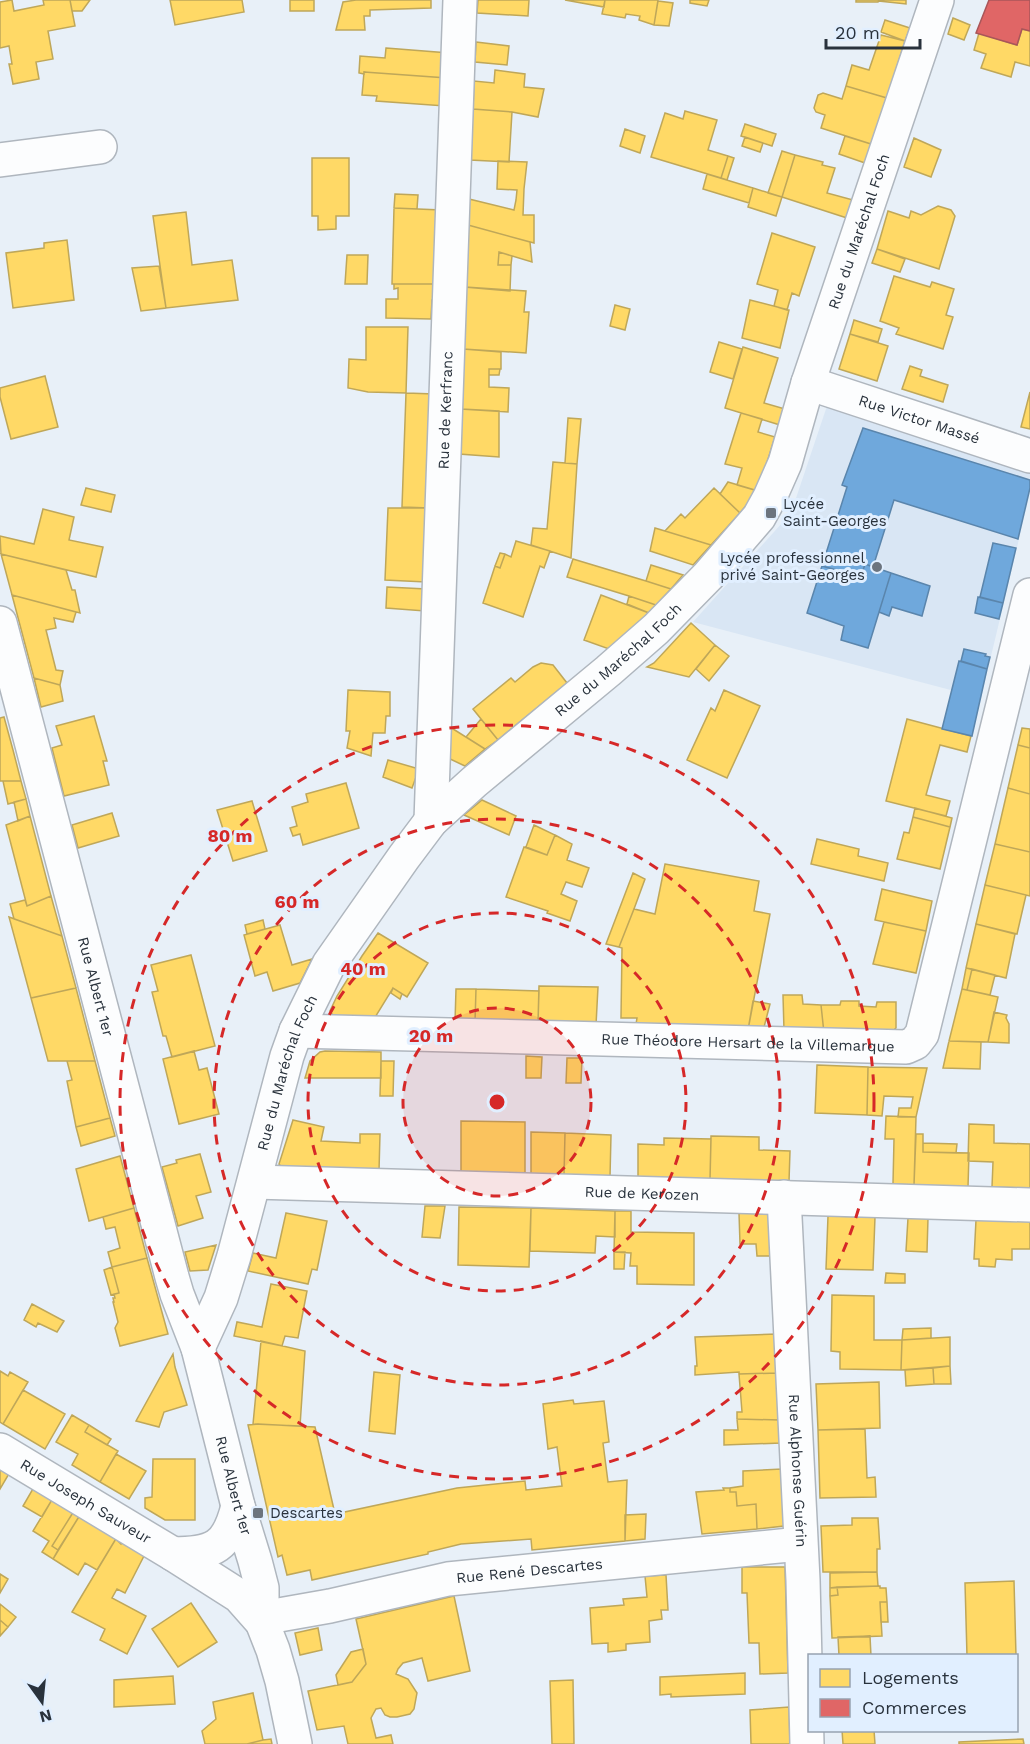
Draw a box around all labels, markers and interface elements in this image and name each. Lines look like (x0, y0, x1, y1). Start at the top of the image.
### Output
scale bar (826, 12, 920, 50)
text: 20 m (835, 22, 880, 43)
street label: Rue du Maréchal Foch (825, 151, 894, 312)
street label: Rue de Kerfranc (434, 351, 457, 470)
street label: Rue Victor Massé (856, 391, 982, 448)
place label: Lycée Saint-Georges (783, 495, 887, 530)
marker: Lycée Saint-Georges (764, 506, 778, 520)
place label: Lycée professionnel privé Saint-Georges (720, 549, 865, 584)
marker: Lycée professionnel privé Saint-Georges (870, 560, 884, 574)
street label: Rue du Maréchal Foch (551, 599, 685, 720)
text: 80 m (208, 825, 252, 846)
text: 60 m (275, 891, 319, 912)
street label: Rue Albert 1er (74, 935, 117, 1038)
text: 40 m (340, 958, 386, 979)
street label: Rue du Maréchal Foch (253, 992, 321, 1152)
text: 20 m (409, 1025, 453, 1046)
street label: Rue Théodore Hersart de la Villemarque (601, 1030, 895, 1056)
centre of rings (487, 1092, 507, 1112)
street label: Rue de Kerozen (584, 1183, 699, 1204)
street label: Rue Alphonse Guérin (785, 1393, 810, 1548)
street label: Rue Albert 1er (212, 1434, 256, 1538)
street label: Rue Joseph Sauveur (17, 1455, 154, 1548)
place label: Descartes (270, 1504, 343, 1522)
marker: Descartes (251, 1506, 265, 1520)
street label: Rue René Descartes (455, 1555, 604, 1587)
legend (808, 1654, 1018, 1732)
text: Logements (862, 1667, 959, 1688)
north arrow (12, 1672, 72, 1732)
text: Commerces (862, 1697, 967, 1718)
text: N (38, 1705, 54, 1727)

